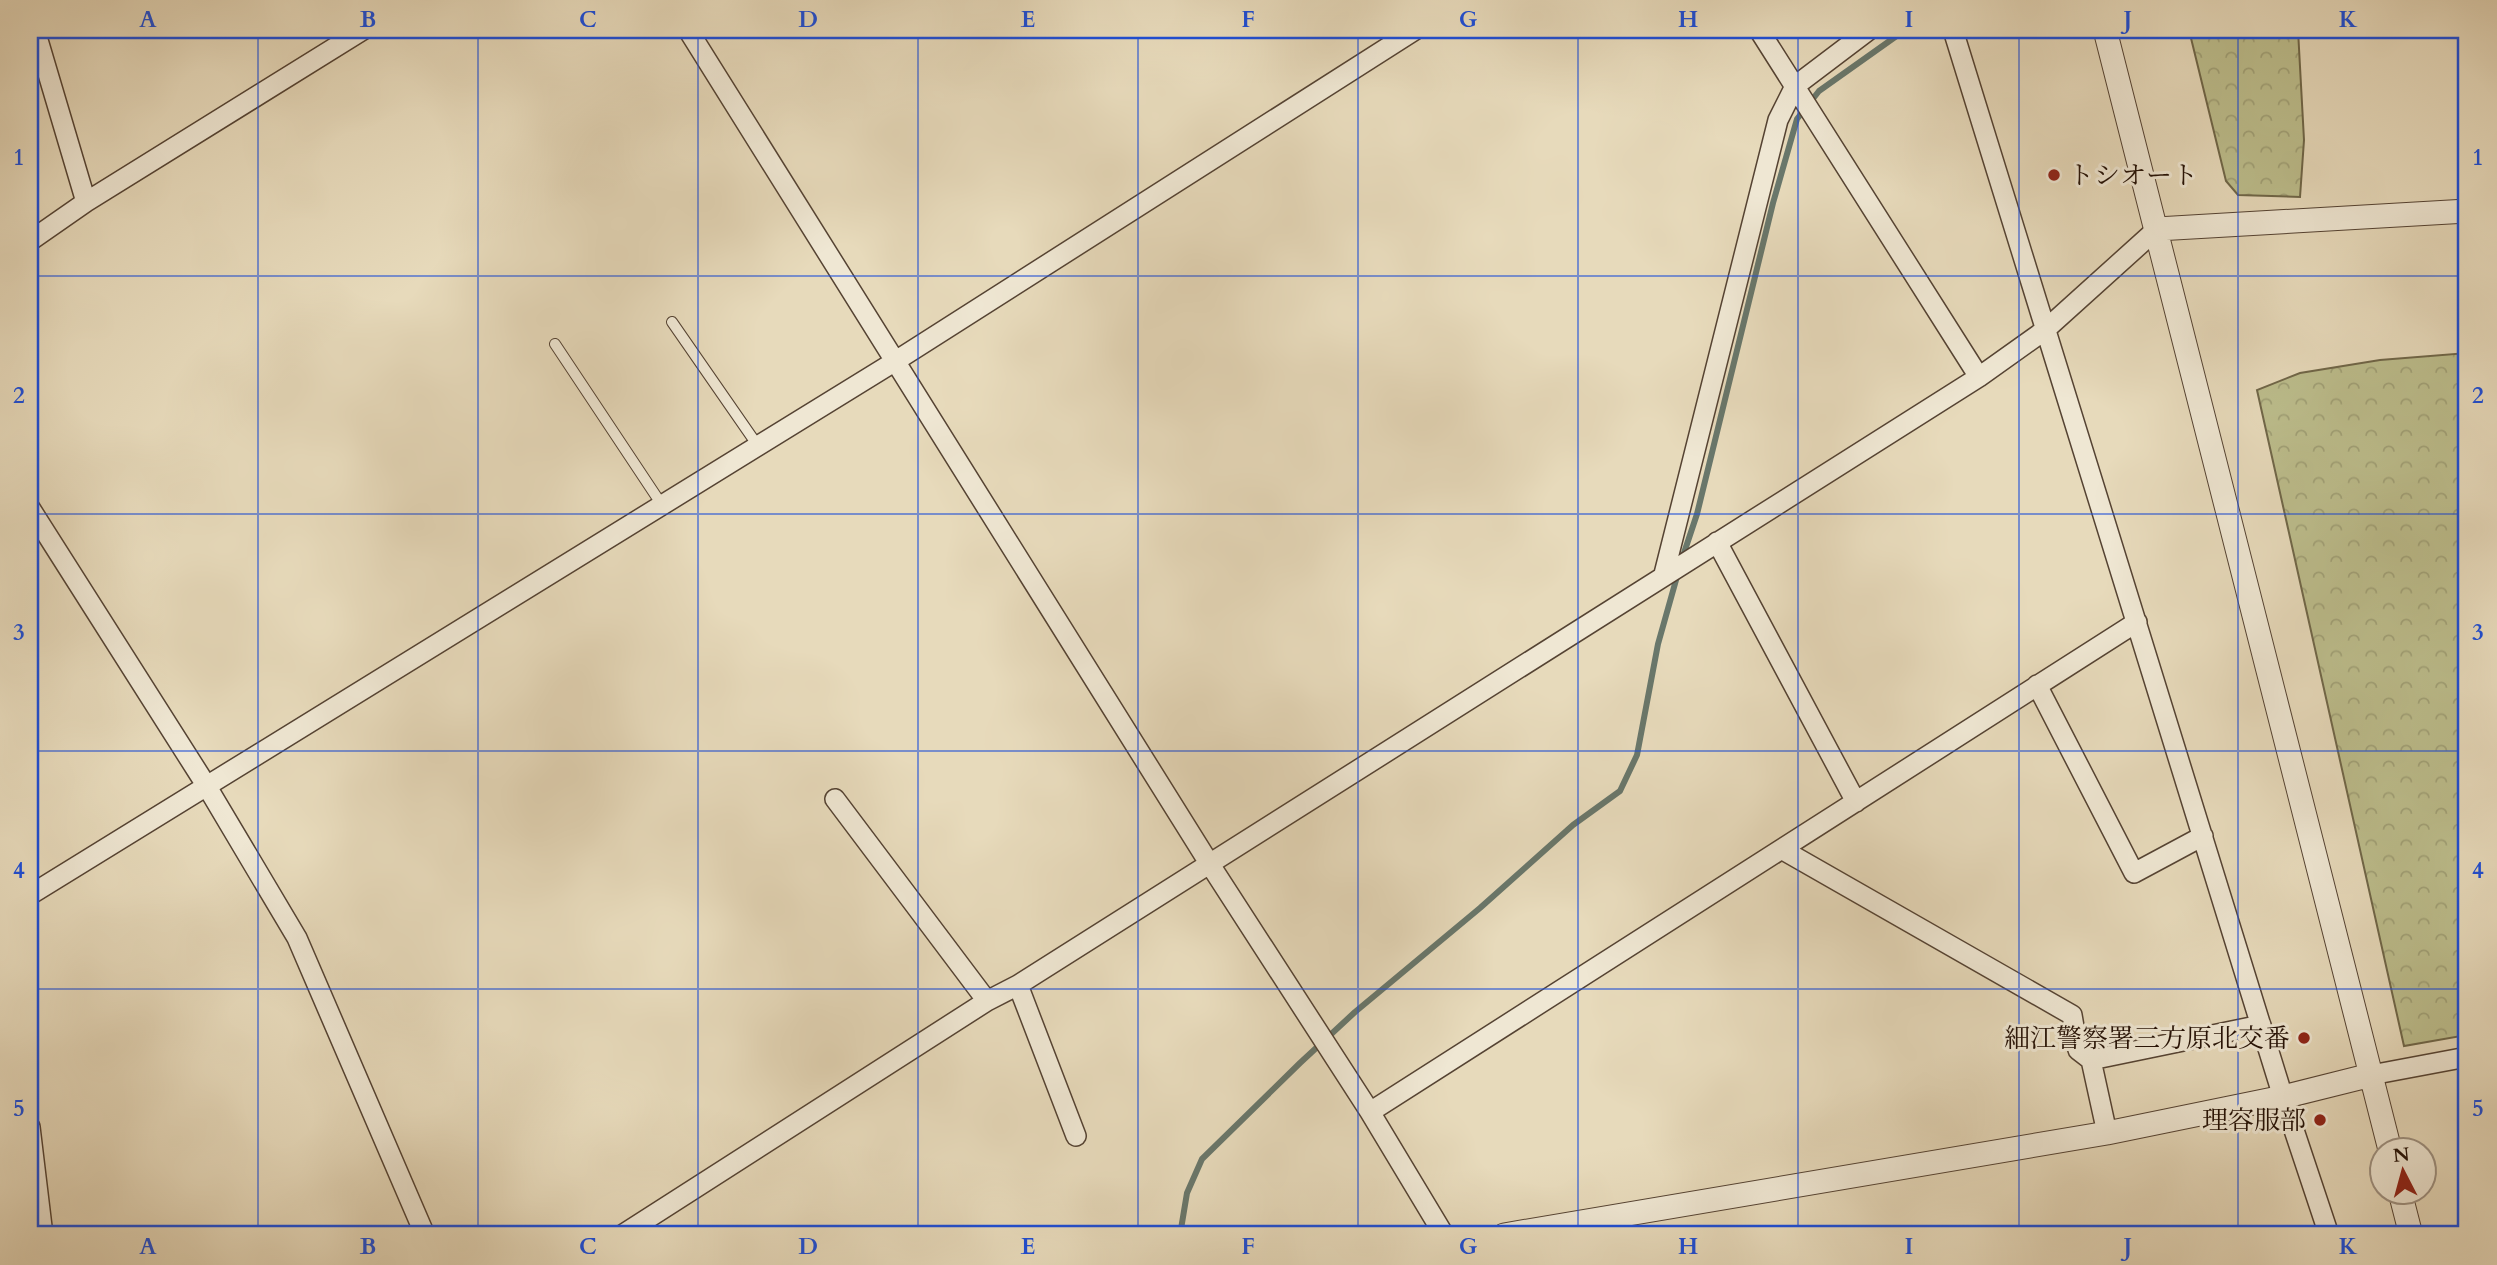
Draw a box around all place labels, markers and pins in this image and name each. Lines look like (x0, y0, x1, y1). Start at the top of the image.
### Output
place label: トシオート (2068, 158, 2198, 193)
marker: トシオート (2046, 167, 2062, 183)
place label: 細江警察署三方原北交番 (2004, 1021, 2290, 1056)
marker: 細江警察署三方原北交番 (2296, 1030, 2312, 1046)
place label: 理容服部 (2202, 1103, 2306, 1138)
marker: 理容服部 (2312, 1112, 2328, 1128)

